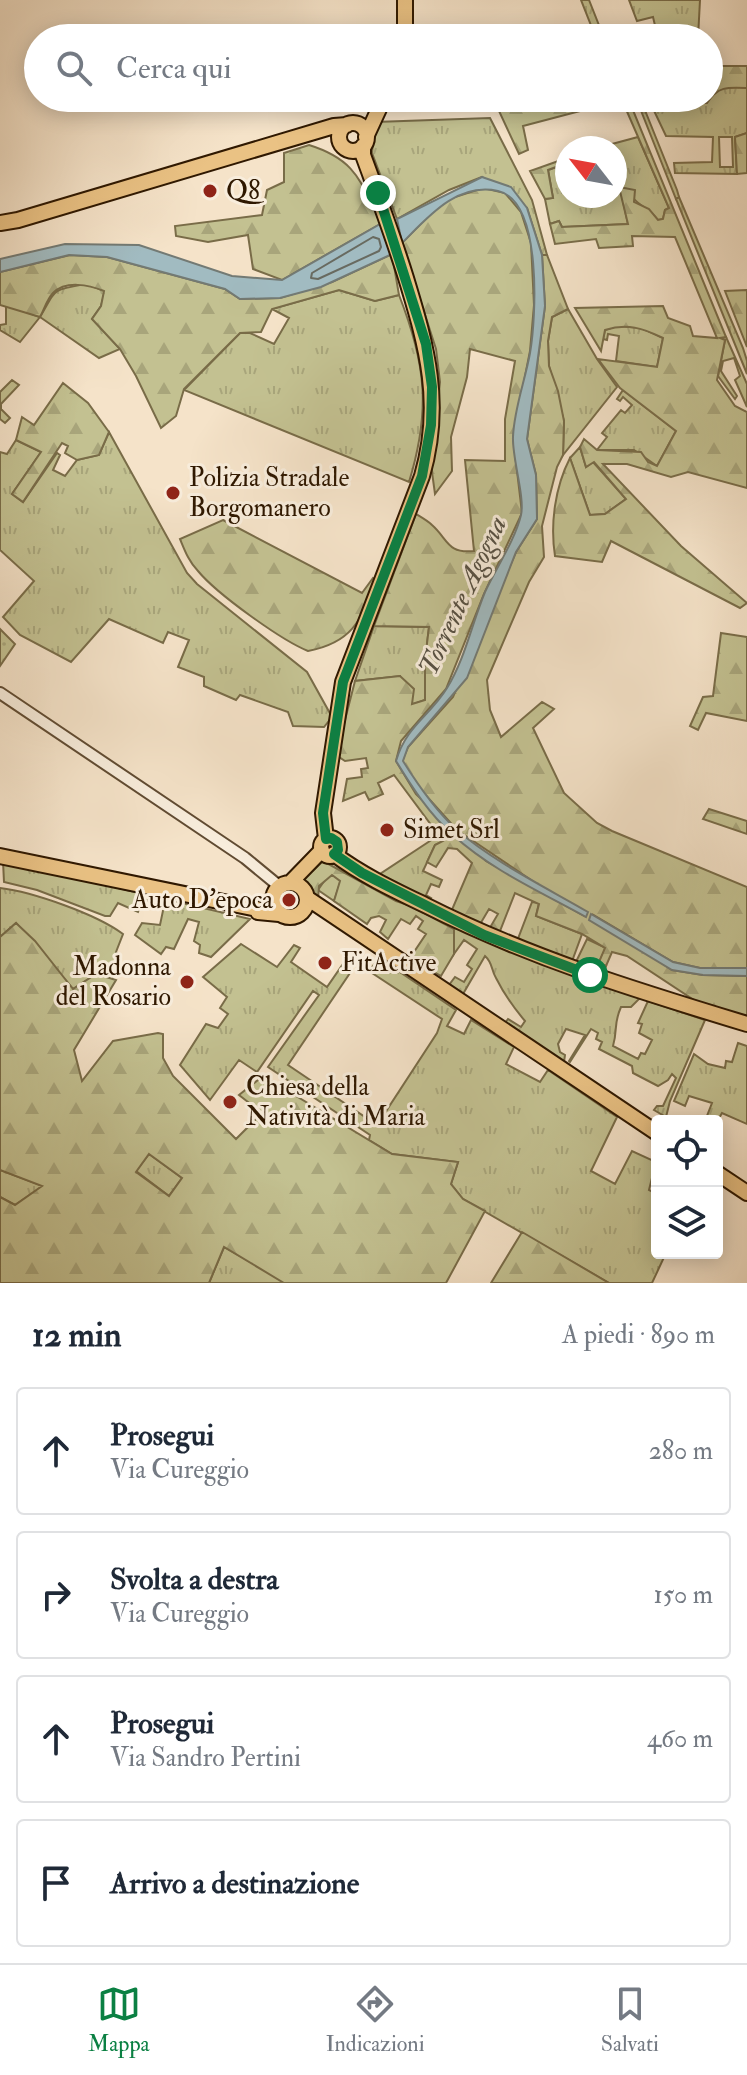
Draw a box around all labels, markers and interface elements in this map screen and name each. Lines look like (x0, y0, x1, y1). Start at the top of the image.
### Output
search box (24, 24, 723, 112)
icon: search (52, 46, 96, 90)
text: Cerca qui (116, 50, 232, 87)
north arrow (555, 136, 627, 208)
place label: Q8 (226, 175, 264, 207)
route end (360, 175, 396, 211)
marker: Q8 (201, 182, 219, 200)
place label: Polizia Stradale Borgomanero (189, 462, 349, 524)
marker: Polizia Stradale Borgomanero (164, 484, 182, 502)
water label: Torrente Agogna (411, 511, 515, 681)
place label: Simet Srl (403, 814, 500, 846)
marker: Simet Srl (378, 821, 396, 839)
place label: Auto D'epoca (131, 884, 273, 917)
marker: Auto D'epoca (280, 891, 298, 909)
place label: FitActive (341, 947, 437, 979)
place label: Madonna del Rosario (56, 951, 171, 1013)
marker: FitActive (316, 954, 334, 972)
route start (572, 957, 608, 993)
marker: Madonna del Rosario (178, 973, 196, 991)
place label: Chiesa della Natività di Maria (246, 1071, 426, 1133)
marker: Chiesa della Natività di Maria (221, 1093, 239, 1111)
map controls (651, 1115, 723, 1259)
button: locate (651, 1115, 723, 1187)
button: layers (651, 1187, 723, 1259)
text: 12 min (32, 1314, 121, 1357)
text: A piedi · 890 m (562, 1319, 715, 1351)
text: Prosegui (110, 1417, 214, 1454)
icon: ahead (34, 1429, 78, 1473)
text: 280 m (649, 1435, 713, 1467)
text: Via Cureggio (110, 1454, 249, 1486)
text: Svolta a destra (110, 1561, 279, 1598)
icon: right (34, 1573, 78, 1617)
text: 150 m (654, 1579, 713, 1611)
text: Via Cureggio (110, 1598, 249, 1630)
text: Prosegui (110, 1705, 214, 1742)
icon: ahead (34, 1717, 78, 1761)
text: 460 m (647, 1723, 713, 1755)
text: Via Sandro Pertini (110, 1742, 301, 1774)
icon: arrive (34, 1861, 78, 1905)
text: Arrivo a destinazione (110, 1865, 359, 1902)
tab: Mappa (88, 1982, 150, 2058)
tab: Indicazioni (326, 1982, 425, 2058)
tab: Salvati (601, 1982, 659, 2058)

